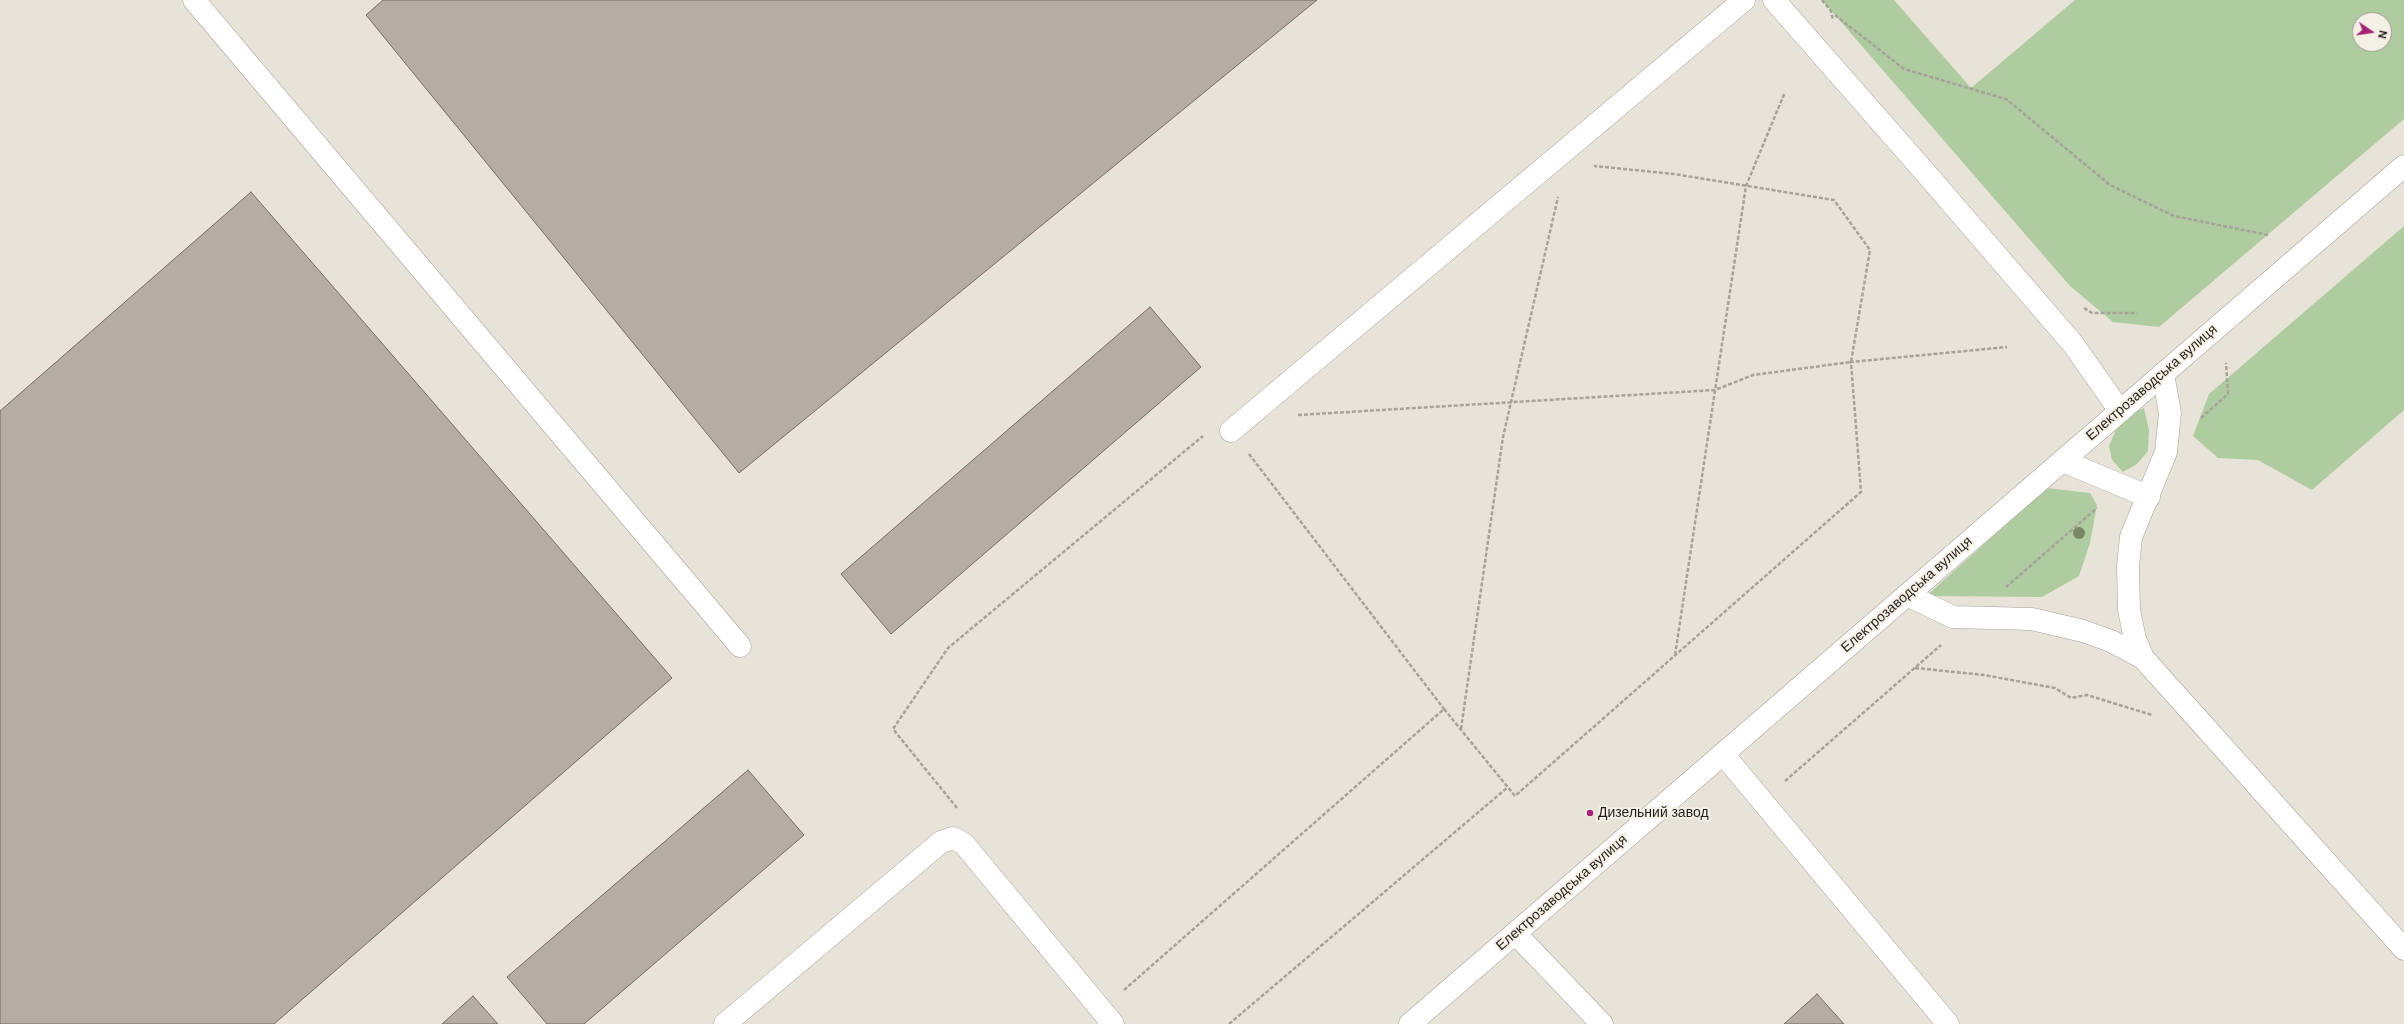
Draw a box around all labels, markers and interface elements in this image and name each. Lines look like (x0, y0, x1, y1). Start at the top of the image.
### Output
north arrow (2352, 12, 2392, 52)
text: N (2375, 29, 2390, 40)
street label: Електрозаводська вулиця (2083, 321, 2221, 445)
street label: Електрозаводська вулиця (1838, 533, 1976, 657)
place label: Дизельний завод (1598, 805, 1709, 821)
marker: Дизельний завод (1585, 808, 1595, 818)
street label: Електрозаводська вулиця (1493, 831, 1631, 955)

